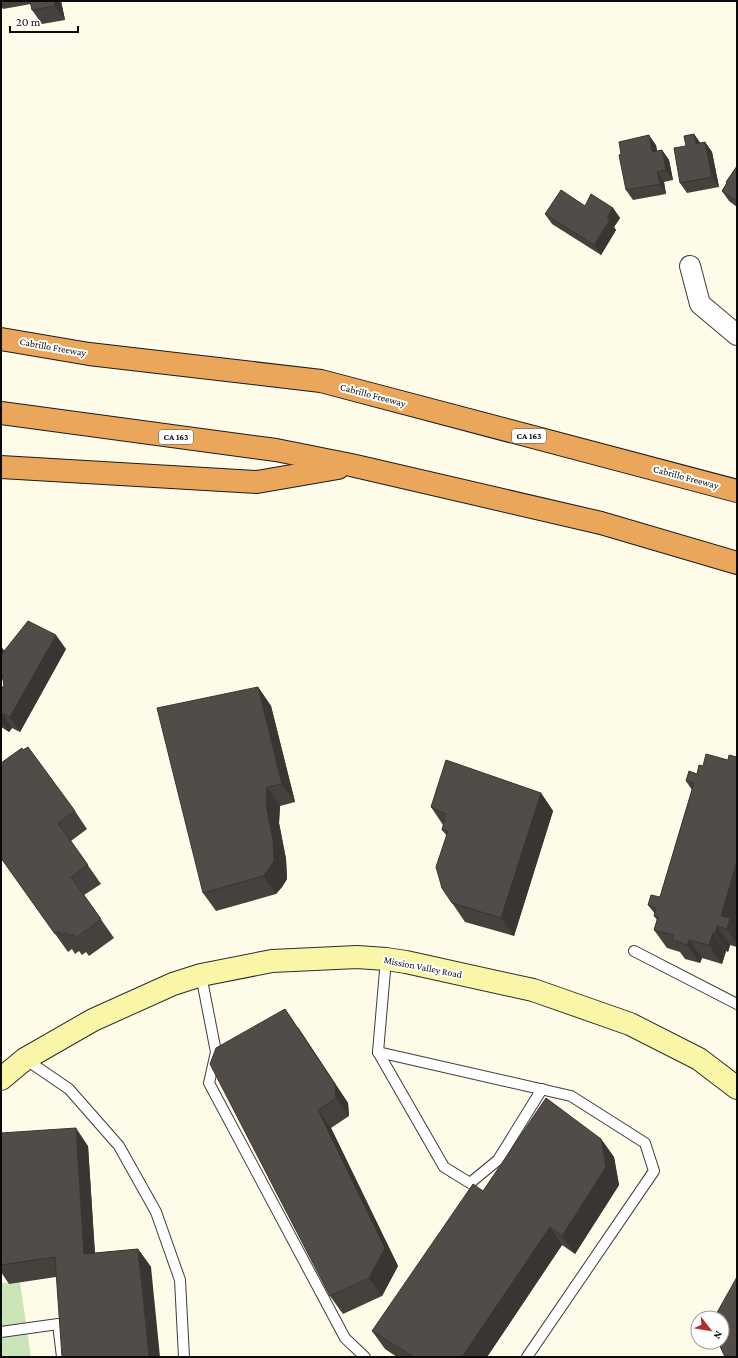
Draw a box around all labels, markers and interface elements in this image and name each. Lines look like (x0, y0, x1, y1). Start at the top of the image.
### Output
scale bar (10, 8, 78, 34)
text: 20 m (16, 15, 41, 29)
street label: Cabrillo Freeway (19, 336, 87, 358)
street label: Cabrillo Freeway (339, 381, 407, 409)
road number: CA 163 (512, 429, 546, 443)
road number: CA 163 (159, 430, 193, 444)
street label: Cabrillo Freeway (652, 463, 720, 491)
street label: Mission Valley Road (383, 954, 464, 980)
north arrow (690, 1310, 730, 1350)
text: N (711, 1329, 726, 1342)

